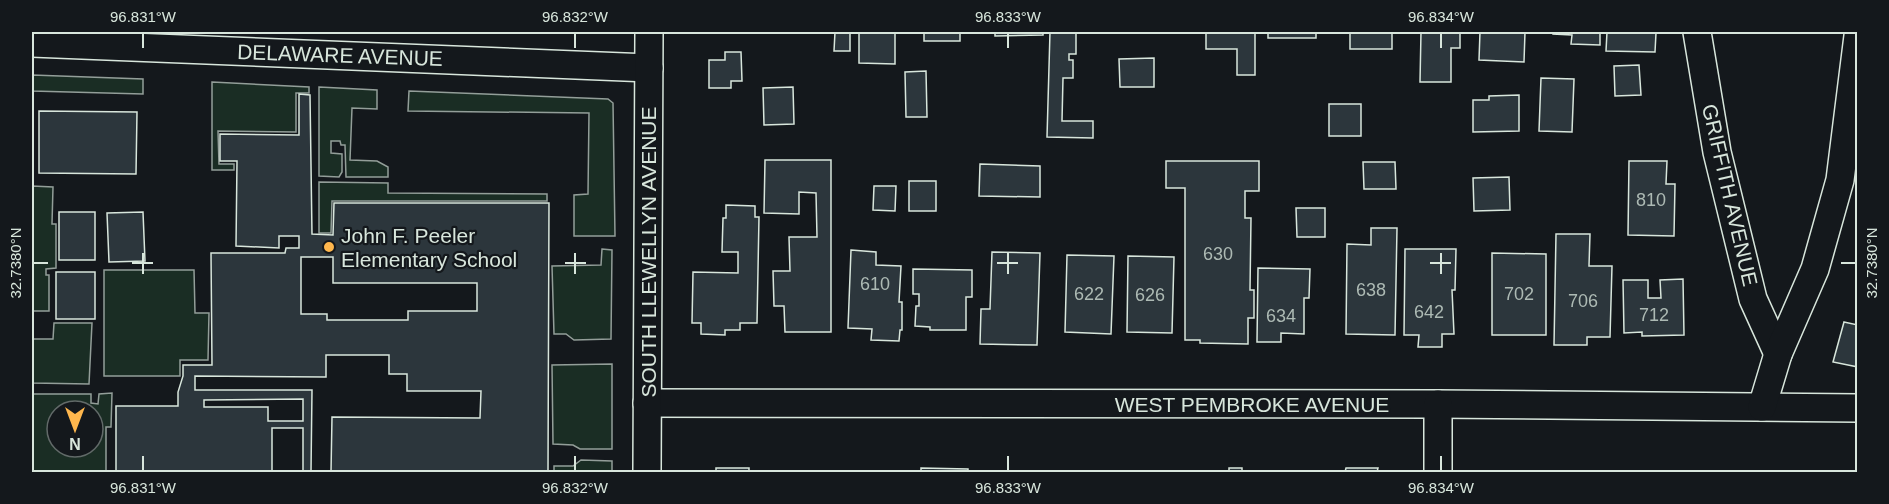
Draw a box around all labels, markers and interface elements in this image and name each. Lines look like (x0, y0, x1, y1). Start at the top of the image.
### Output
text: 96.831°W (110, 8, 177, 25)
text: 96.832°W (542, 8, 609, 25)
text: 96.833°W (975, 8, 1042, 25)
text: 96.834°W (1408, 8, 1475, 25)
street label: DELAWARE AVENUE (237, 40, 443, 70)
street label: GRIFFITH AVENUE (1698, 102, 1762, 288)
street label: SOUTH LLEWELLYN AVENUE (637, 107, 660, 397)
house number: 810 (1636, 190, 1666, 210)
place label: John F. Peeler Elementary School (341, 224, 517, 271)
text: 32.7380°N (7, 227, 24, 299)
text: 32.7380°N (1863, 227, 1880, 299)
marker: John F. Peeler Elementary School (322, 240, 336, 254)
house number: 630 (1203, 244, 1233, 264)
house number: 610 (860, 274, 890, 294)
house number: 638 (1356, 280, 1386, 300)
house number: 622 (1074, 284, 1104, 304)
house number: 702 (1504, 284, 1534, 304)
house number: 626 (1135, 285, 1165, 305)
house number: 706 (1568, 291, 1598, 311)
house number: 642 (1414, 302, 1444, 322)
house number: 712 (1639, 305, 1669, 325)
house number: 634 (1266, 306, 1296, 326)
street label: WEST PEMBROKE AVENUE (1115, 393, 1389, 416)
north arrow (45, 399, 105, 459)
text: N (69, 435, 81, 452)
text: 96.831°W (110, 479, 177, 496)
text: 96.832°W (542, 479, 609, 496)
text: 96.833°W (975, 479, 1042, 496)
text: 96.834°W (1408, 479, 1475, 496)

